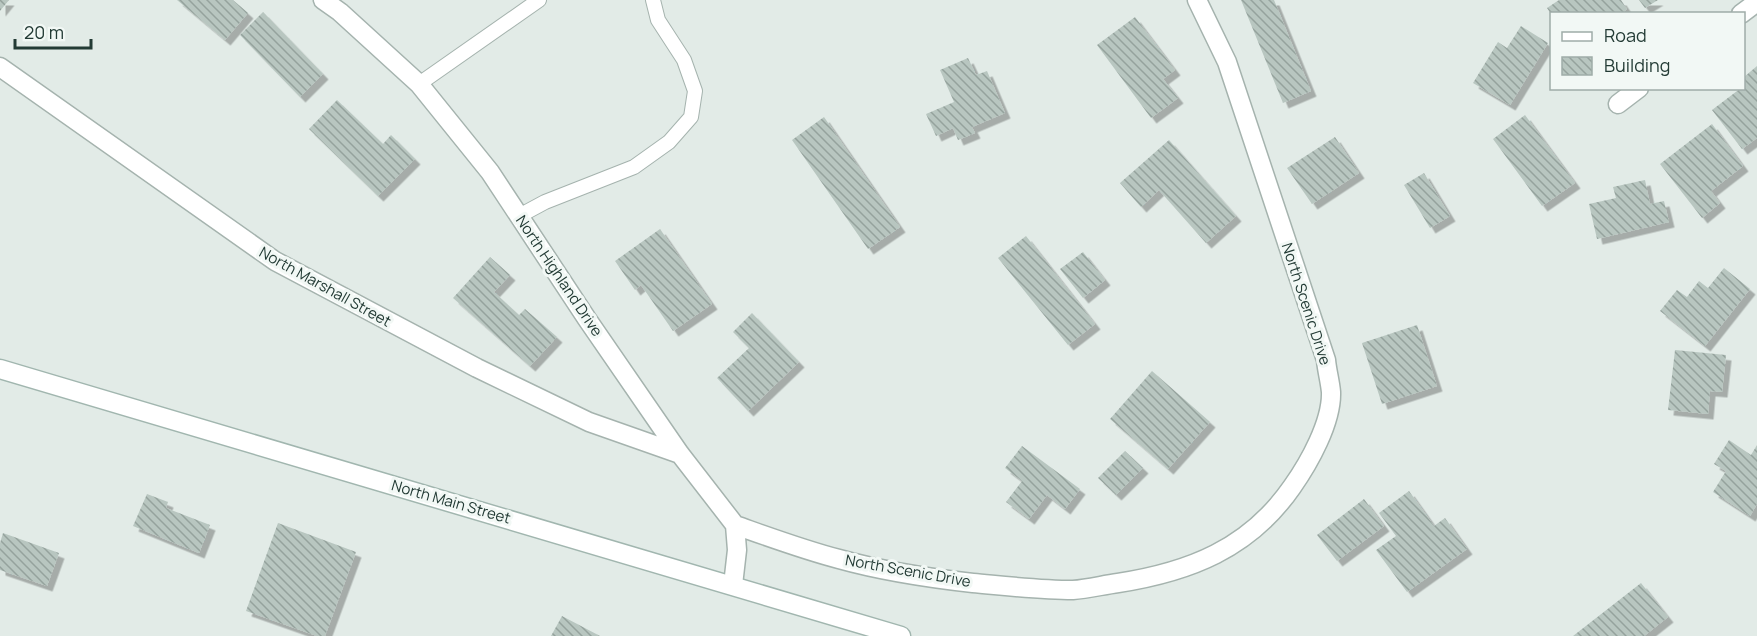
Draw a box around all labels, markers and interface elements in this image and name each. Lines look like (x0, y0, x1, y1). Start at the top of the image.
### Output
scale bar (15, 12, 92, 50)
legend (1550, 12, 1745, 90)
text: 20 m (24, 20, 64, 44)
text: Road (1604, 23, 1647, 47)
text: Building (1604, 53, 1670, 77)
street label: North Highland Drive (511, 211, 608, 341)
street label: North Scenic Drive (1277, 240, 1336, 368)
street label: North Marshall Street (256, 242, 395, 332)
street label: North Main Street (389, 474, 513, 529)
street label: North Scenic Drive (844, 549, 973, 592)

